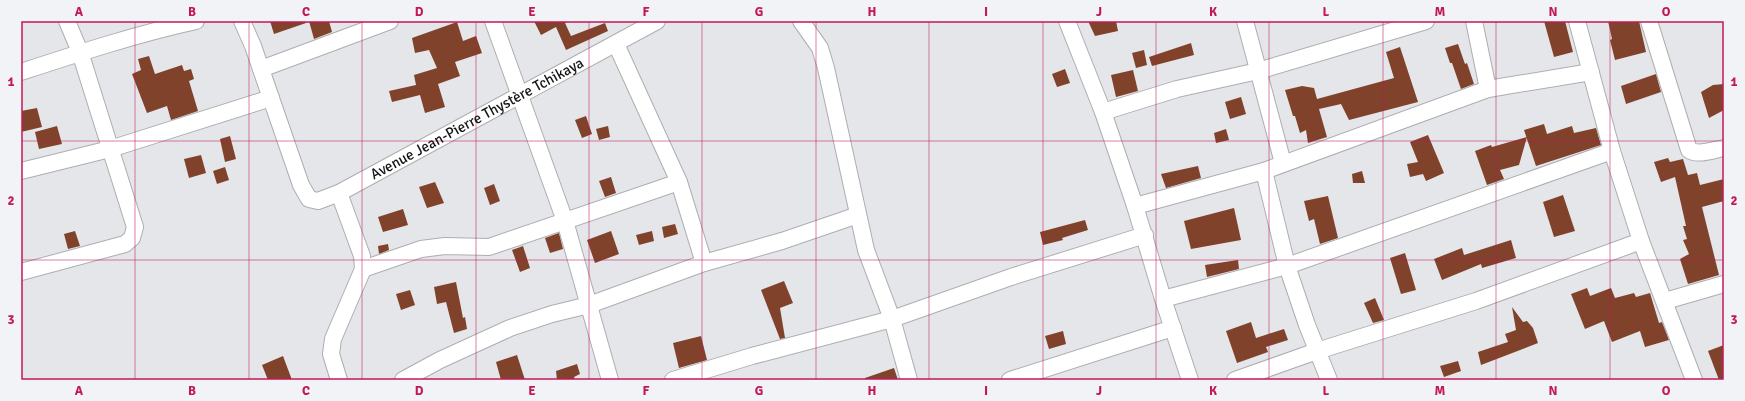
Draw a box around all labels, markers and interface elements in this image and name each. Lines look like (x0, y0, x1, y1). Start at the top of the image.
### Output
text: A (75, 4, 84, 20)
text: B (188, 4, 196, 20)
text: C (302, 4, 310, 20)
text: D (415, 4, 424, 20)
text: E (528, 4, 536, 20)
text: F (643, 4, 650, 20)
text: G (755, 4, 763, 20)
text: H (868, 4, 876, 20)
text: I (984, 4, 988, 20)
text: J (1096, 4, 1102, 20)
text: K (1209, 4, 1217, 20)
text: L (1323, 4, 1330, 20)
text: M (1435, 4, 1446, 20)
text: N (1548, 4, 1558, 20)
text: O (1662, 4, 1671, 20)
street label: Avenue Jean-Pierre Thystère Tchikaya (367, 53, 587, 183)
text: 1 (7, 74, 15, 90)
text: 1 (1730, 74, 1738, 90)
text: 2 (7, 193, 15, 209)
text: 2 (1730, 193, 1738, 209)
text: 3 (7, 312, 15, 328)
text: 3 (1730, 312, 1738, 328)
text: A (75, 383, 84, 399)
text: B (188, 383, 196, 399)
text: C (302, 383, 310, 399)
text: D (415, 383, 424, 399)
text: E (528, 383, 536, 399)
text: F (643, 383, 650, 399)
text: G (755, 383, 763, 399)
text: H (868, 383, 876, 399)
text: I (984, 383, 988, 399)
text: J (1096, 383, 1102, 399)
text: K (1209, 383, 1217, 399)
text: L (1323, 383, 1330, 399)
text: M (1435, 383, 1446, 399)
text: N (1548, 383, 1558, 399)
text: O (1662, 383, 1671, 399)

